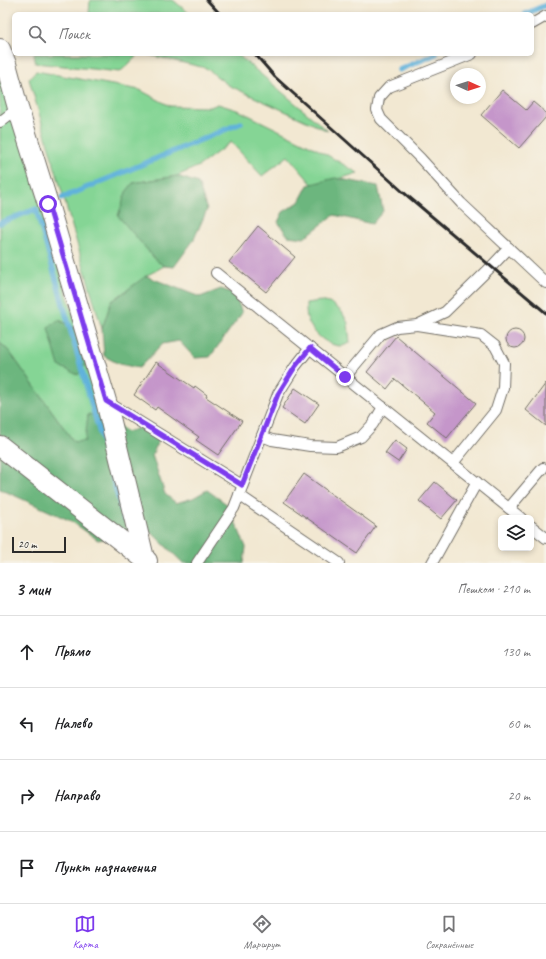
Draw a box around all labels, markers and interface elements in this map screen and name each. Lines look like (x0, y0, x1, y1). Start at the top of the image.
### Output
search box (12, 12, 534, 56)
icon: search (26, 23, 48, 45)
text: Поиск (58, 25, 90, 44)
north arrow (450, 68, 486, 104)
route start (39, 195, 57, 213)
route end (336, 368, 354, 386)
map controls (498, 515, 534, 551)
button: layers (498, 515, 534, 551)
scale bar (12, 535, 66, 554)
text: 20 m (18, 537, 37, 551)
text: 3 мин (16, 579, 51, 600)
text: Пешком · 210 m (457, 581, 530, 597)
icon: ahead (16, 641, 38, 663)
text: Прямо (54, 642, 90, 661)
text: 130 m (502, 644, 530, 660)
icon: left (16, 713, 38, 735)
text: Налево (54, 714, 92, 733)
text: 60 m (508, 716, 530, 732)
icon: right (16, 785, 38, 807)
text: Направо (54, 786, 100, 805)
text: 20 m (508, 788, 530, 804)
icon: arrive (16, 857, 38, 879)
text: Пункт назначения (54, 858, 156, 877)
tab: Карта (73, 913, 98, 951)
tab: Маршрут (244, 913, 280, 951)
tab: Сохранённые (425, 913, 473, 951)

